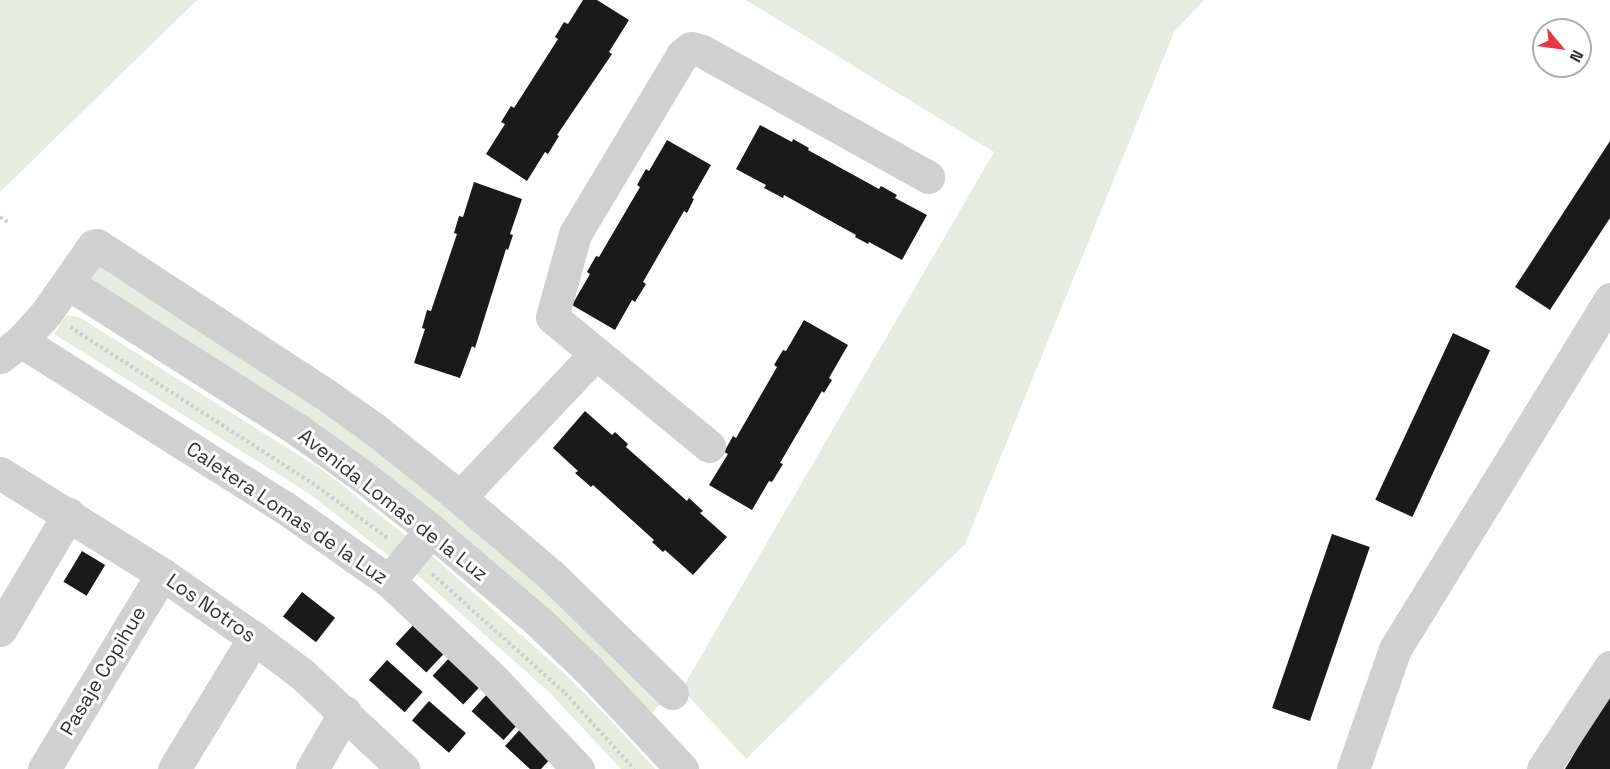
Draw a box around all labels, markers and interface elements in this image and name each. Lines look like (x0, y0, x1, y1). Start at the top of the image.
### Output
north arrow (1532, 18, 1592, 78)
text: N (1565, 46, 1588, 66)
street label: Avenida Lomas de la Luz (294, 424, 492, 586)
street label: Caletera Lomas de la Luz (182, 437, 392, 589)
street label: Los Notros (162, 569, 260, 647)
street label: Pasaje Copihue (55, 602, 151, 740)

